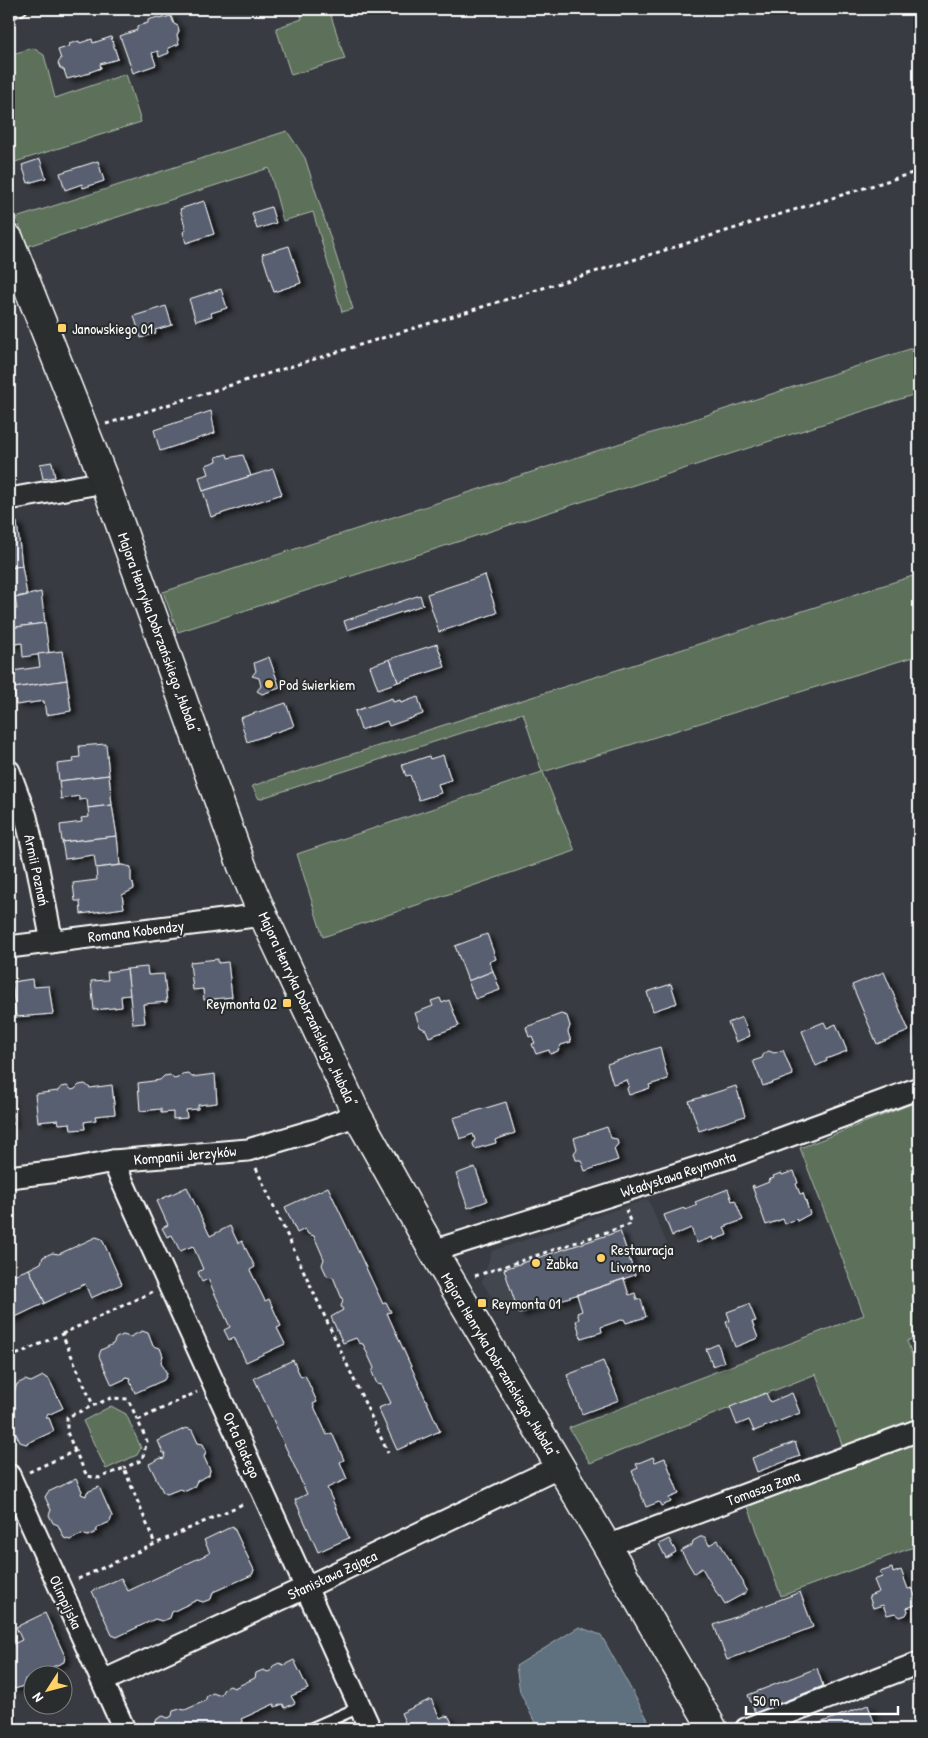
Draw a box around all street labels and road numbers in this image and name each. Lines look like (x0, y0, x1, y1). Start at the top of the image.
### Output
street label: Majora Henryka Dobrzańskiego „Hubala” (113, 530, 205, 737)
street label: Armii Poznań (19, 832, 55, 908)
street label: Majora Henryka Dobrzańskiego „Hubala” (254, 908, 363, 1110)
street label: Romana Kobendzy (87, 915, 185, 947)
street label: Kompanii Jerzyków (133, 1140, 237, 1170)
street label: Władysława Reymonta (618, 1145, 738, 1203)
street label: Majora Henryka Dobrzańskiego „Hubala” (436, 1268, 564, 1462)
street label: Orła Białego (218, 1409, 266, 1481)
street label: Tomasza Zana (723, 1465, 803, 1511)
street label: Stanisława Zająca (284, 1545, 380, 1605)
street label: Olimpijska (44, 1572, 88, 1632)

